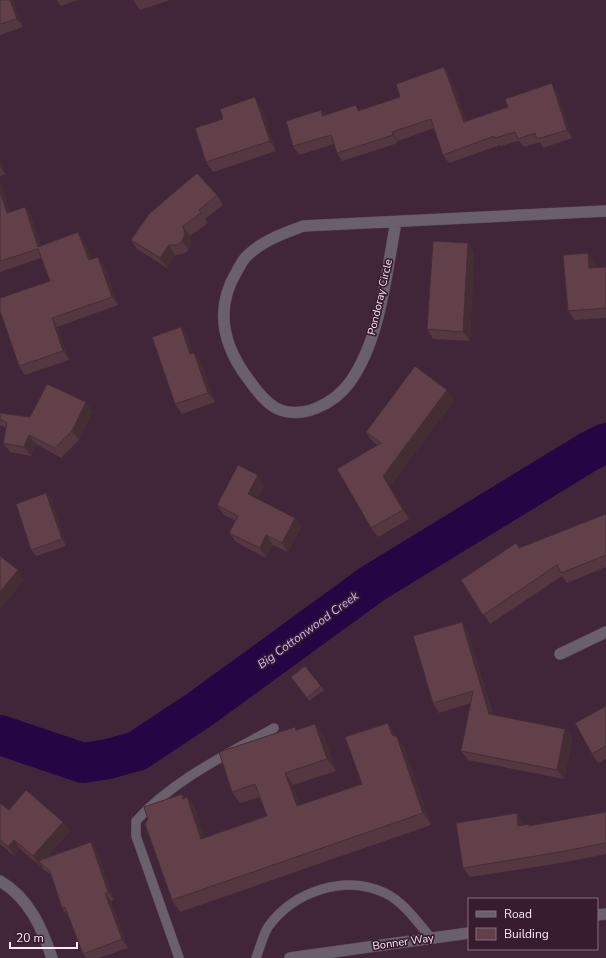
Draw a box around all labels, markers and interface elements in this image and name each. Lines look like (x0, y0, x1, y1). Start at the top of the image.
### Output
street label: Pondoray Circle (364, 257, 396, 337)
water label: Big Cottonwood Creek (254, 587, 363, 672)
legend (468, 898, 598, 950)
text: Road (504, 906, 532, 922)
scale bar (10, 924, 77, 950)
text: Building (504, 926, 549, 942)
text: 20 m (16, 930, 44, 946)
street label: Bonner Way (371, 930, 435, 954)

